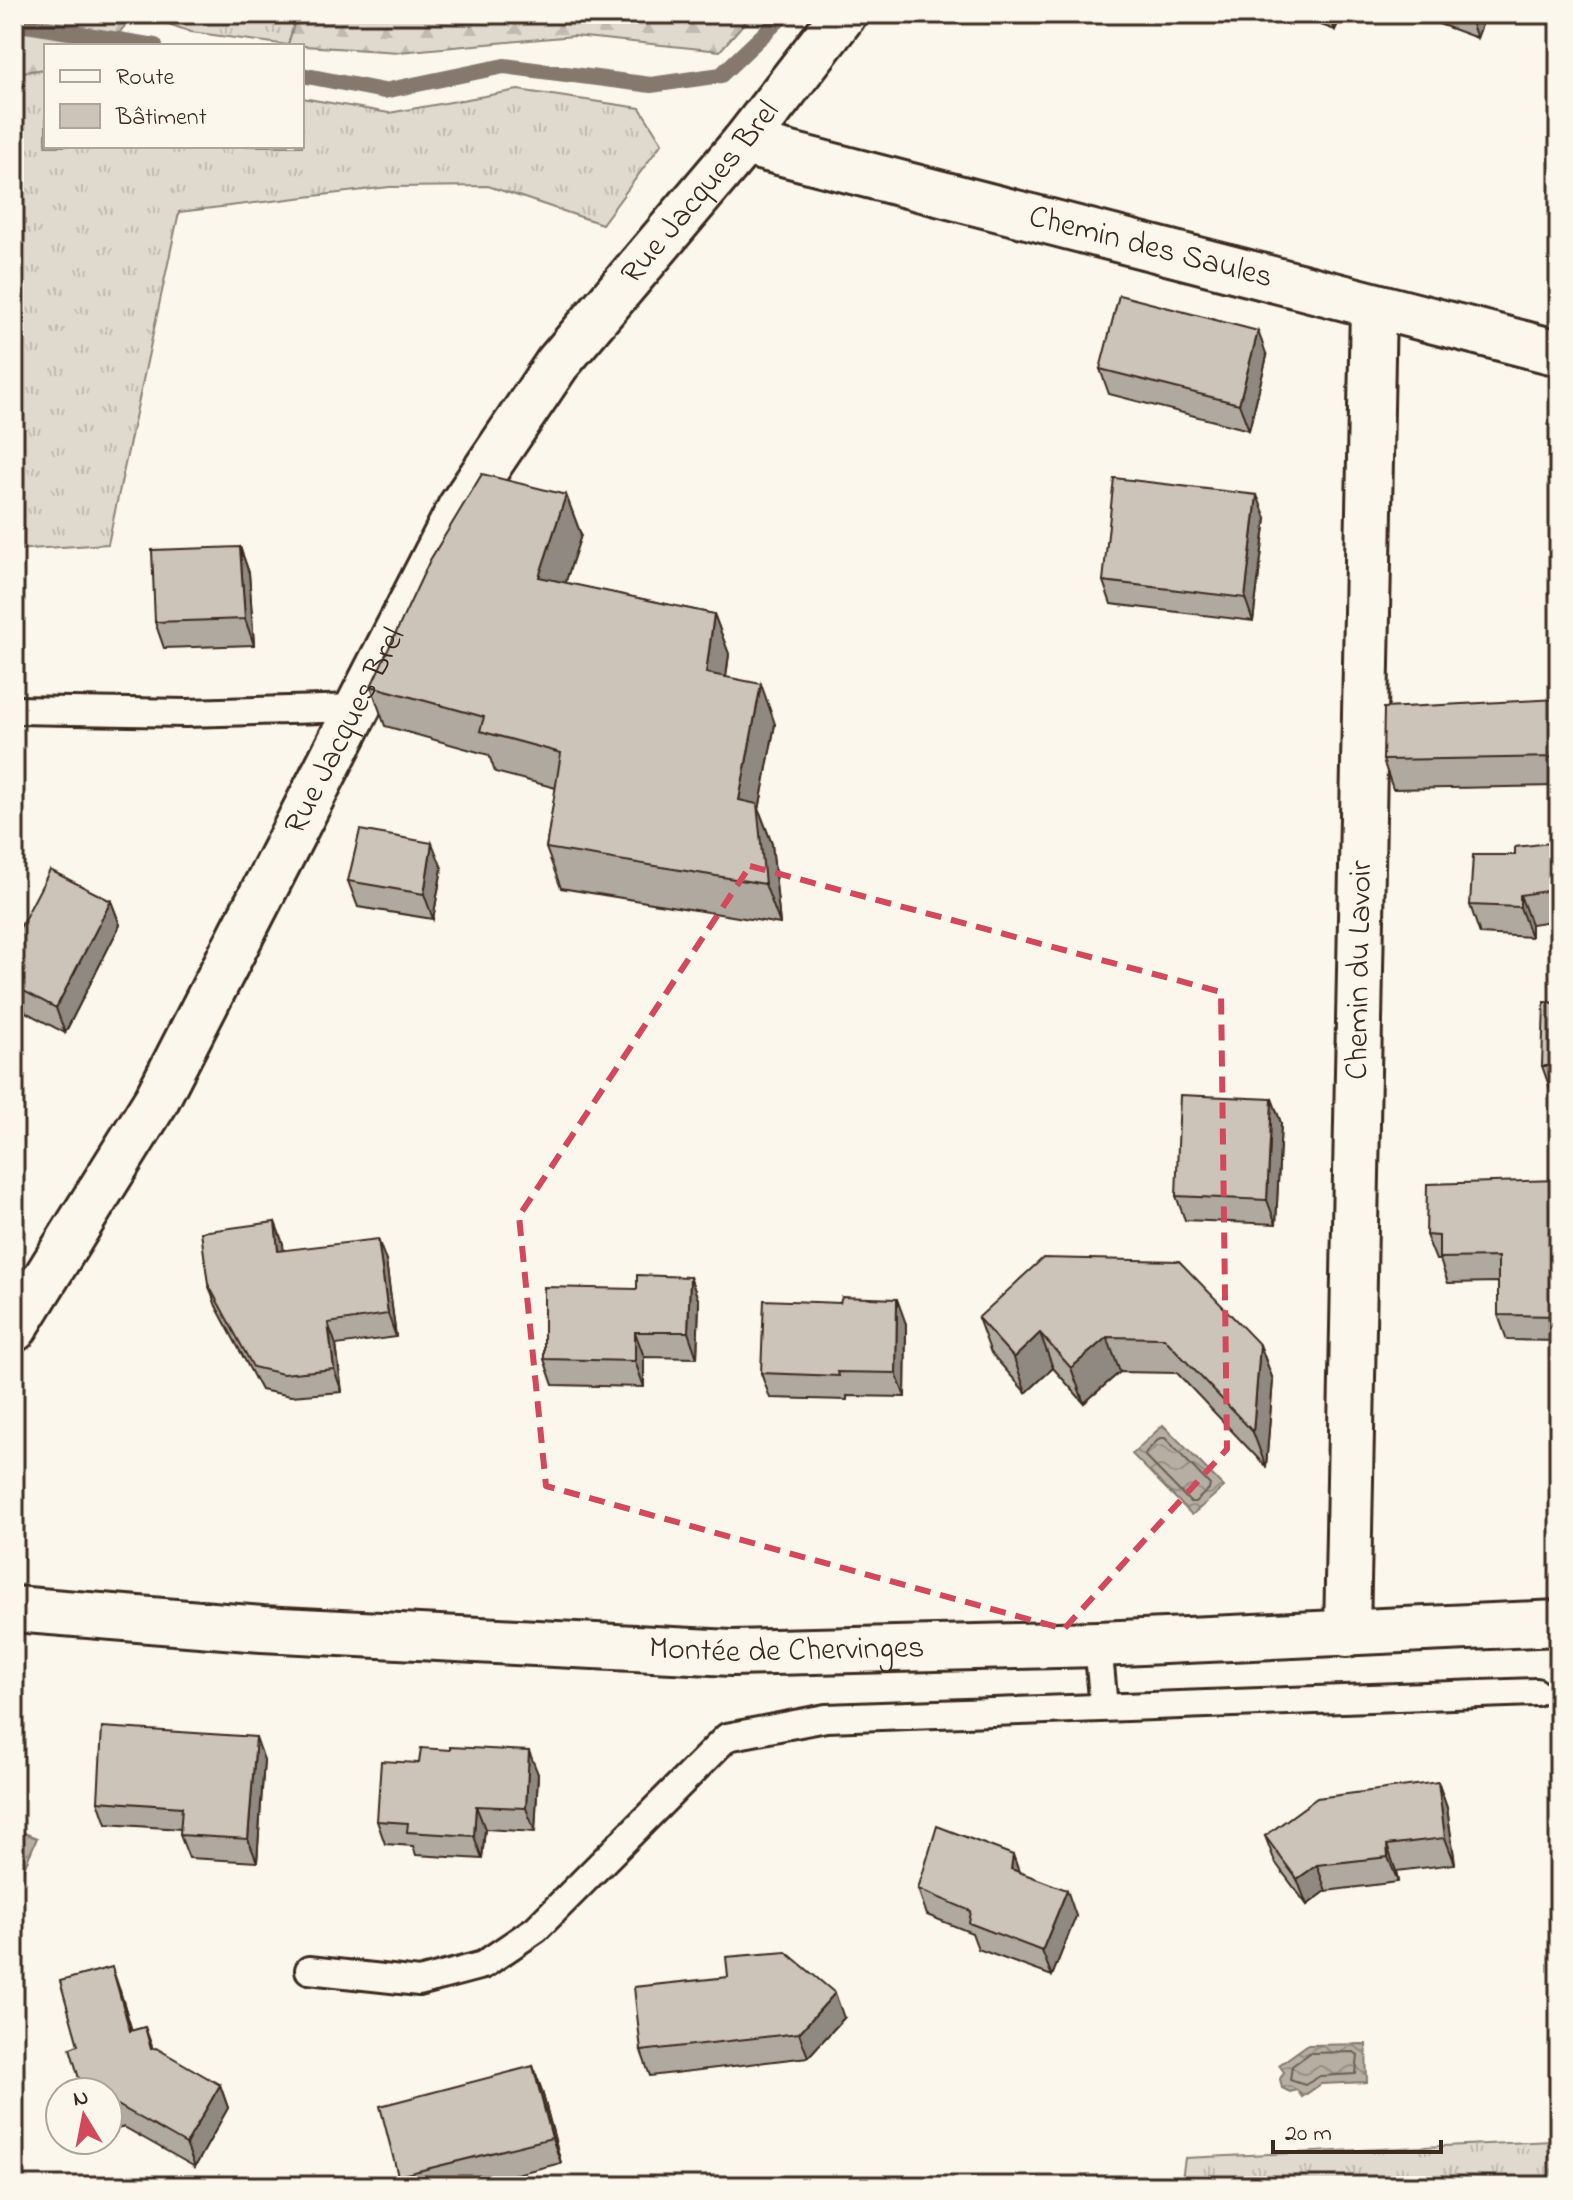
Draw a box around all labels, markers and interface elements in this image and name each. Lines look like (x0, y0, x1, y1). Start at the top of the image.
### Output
legend (44, 44, 304, 148)
text: Route (116, 61, 174, 96)
street label: Rue Jacques Brel (610, 91, 792, 295)
text: Bâtiment (115, 101, 207, 136)
street label: Chemin des Saules (1024, 194, 1278, 302)
street label: Rue Jacques Brel (273, 620, 418, 843)
street label: Chemin du Lavoir (1334, 860, 1386, 1080)
street label: Montée de Chervinges (648, 1625, 925, 1677)
north arrow (44, 2076, 124, 2156)
text: N (71, 2082, 91, 2116)
scale bar (1273, 2104, 1441, 2154)
text: 20 m (1285, 2117, 1332, 2152)

